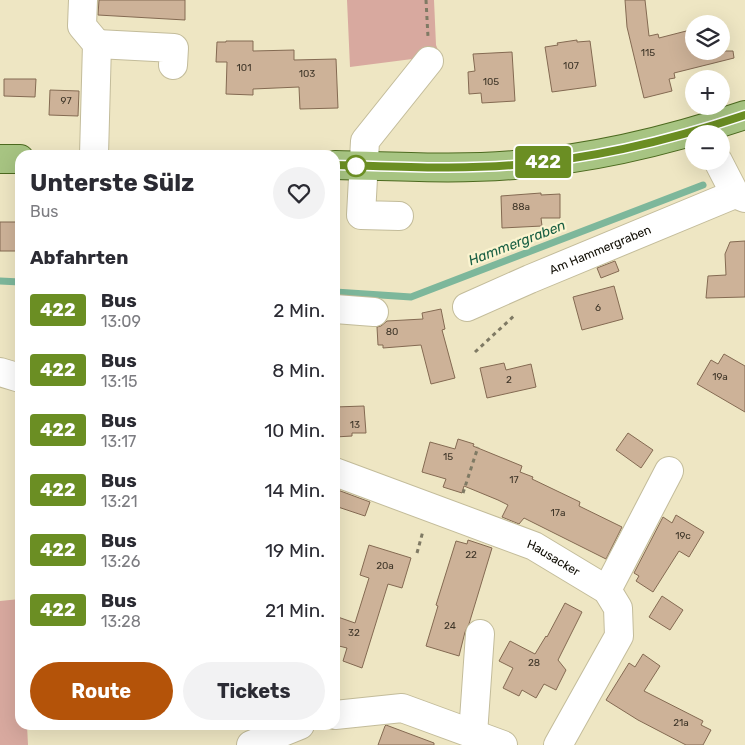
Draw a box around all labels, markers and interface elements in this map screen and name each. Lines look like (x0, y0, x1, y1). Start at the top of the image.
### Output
map controls (685, 15, 730, 170)
button: layers (685, 15, 730, 60)
house number: 115 (641, 47, 655, 59)
house number: 107 (563, 60, 579, 72)
house number: 101 (237, 62, 251, 74)
house number: 103 (299, 68, 315, 80)
button: + (685, 70, 730, 115)
house number: 105 (483, 76, 499, 88)
house number: 97 (60, 95, 72, 107)
button: − (685, 125, 730, 170)
line badge: 422 (514, 146, 572, 178)
text: 422 (525, 151, 561, 173)
unlabelled marker (345, 155, 367, 177)
button: heart (273, 167, 325, 219)
text: Unterste Sülz (30, 169, 194, 197)
house number: 88a (512, 201, 530, 213)
text: Bus (30, 202, 58, 221)
water label: Hammergraben (466, 217, 568, 269)
street label: Am Hammergraben (547, 223, 653, 277)
text: Abfahrten (30, 246, 128, 269)
text: Bus (101, 289, 137, 312)
text: 422 (40, 299, 76, 321)
text: 2 Min. (273, 299, 325, 322)
house number: 6 (595, 302, 601, 314)
text: 13:09 (101, 312, 141, 331)
house number: 80 (386, 326, 398, 338)
text: Bus (101, 349, 137, 372)
text: 422 (40, 359, 76, 381)
text: 8 Min. (272, 359, 325, 382)
house number: 19a (712, 371, 728, 383)
text: 13:15 (101, 372, 138, 391)
house number: 2 (506, 374, 512, 386)
text: Bus (101, 409, 137, 432)
text: 422 (40, 419, 76, 441)
text: 10 Min. (264, 419, 325, 442)
house number: 13 (350, 419, 360, 431)
text: 13:17 (101, 432, 136, 451)
house number: 15 (443, 451, 453, 463)
text: Bus (101, 469, 137, 492)
house number: 17 (509, 474, 519, 486)
text: 422 (40, 479, 76, 501)
text: 14 Min. (264, 479, 325, 502)
text: 13:21 (101, 492, 138, 511)
house number: 17a (551, 507, 565, 519)
text: Bus (101, 529, 137, 552)
house number: 19c (675, 530, 691, 542)
street label: Hausacker (525, 537, 583, 579)
text: 422 (40, 539, 76, 561)
text: 19 Min. (265, 539, 325, 562)
house number: 22 (465, 549, 477, 561)
text: 13:26 (101, 552, 140, 571)
house number: 20a (376, 560, 394, 572)
text: Bus (101, 589, 137, 612)
text: 422 (40, 599, 76, 621)
text: 21 Min. (265, 599, 325, 622)
text: 13:28 (101, 612, 141, 631)
house number: 24 (444, 620, 456, 632)
house number: 32 (348, 627, 360, 639)
house number: 28 (528, 657, 540, 669)
button: Route (30, 662, 173, 720)
button: Tickets (183, 662, 325, 720)
house number: 21a (673, 717, 689, 729)

